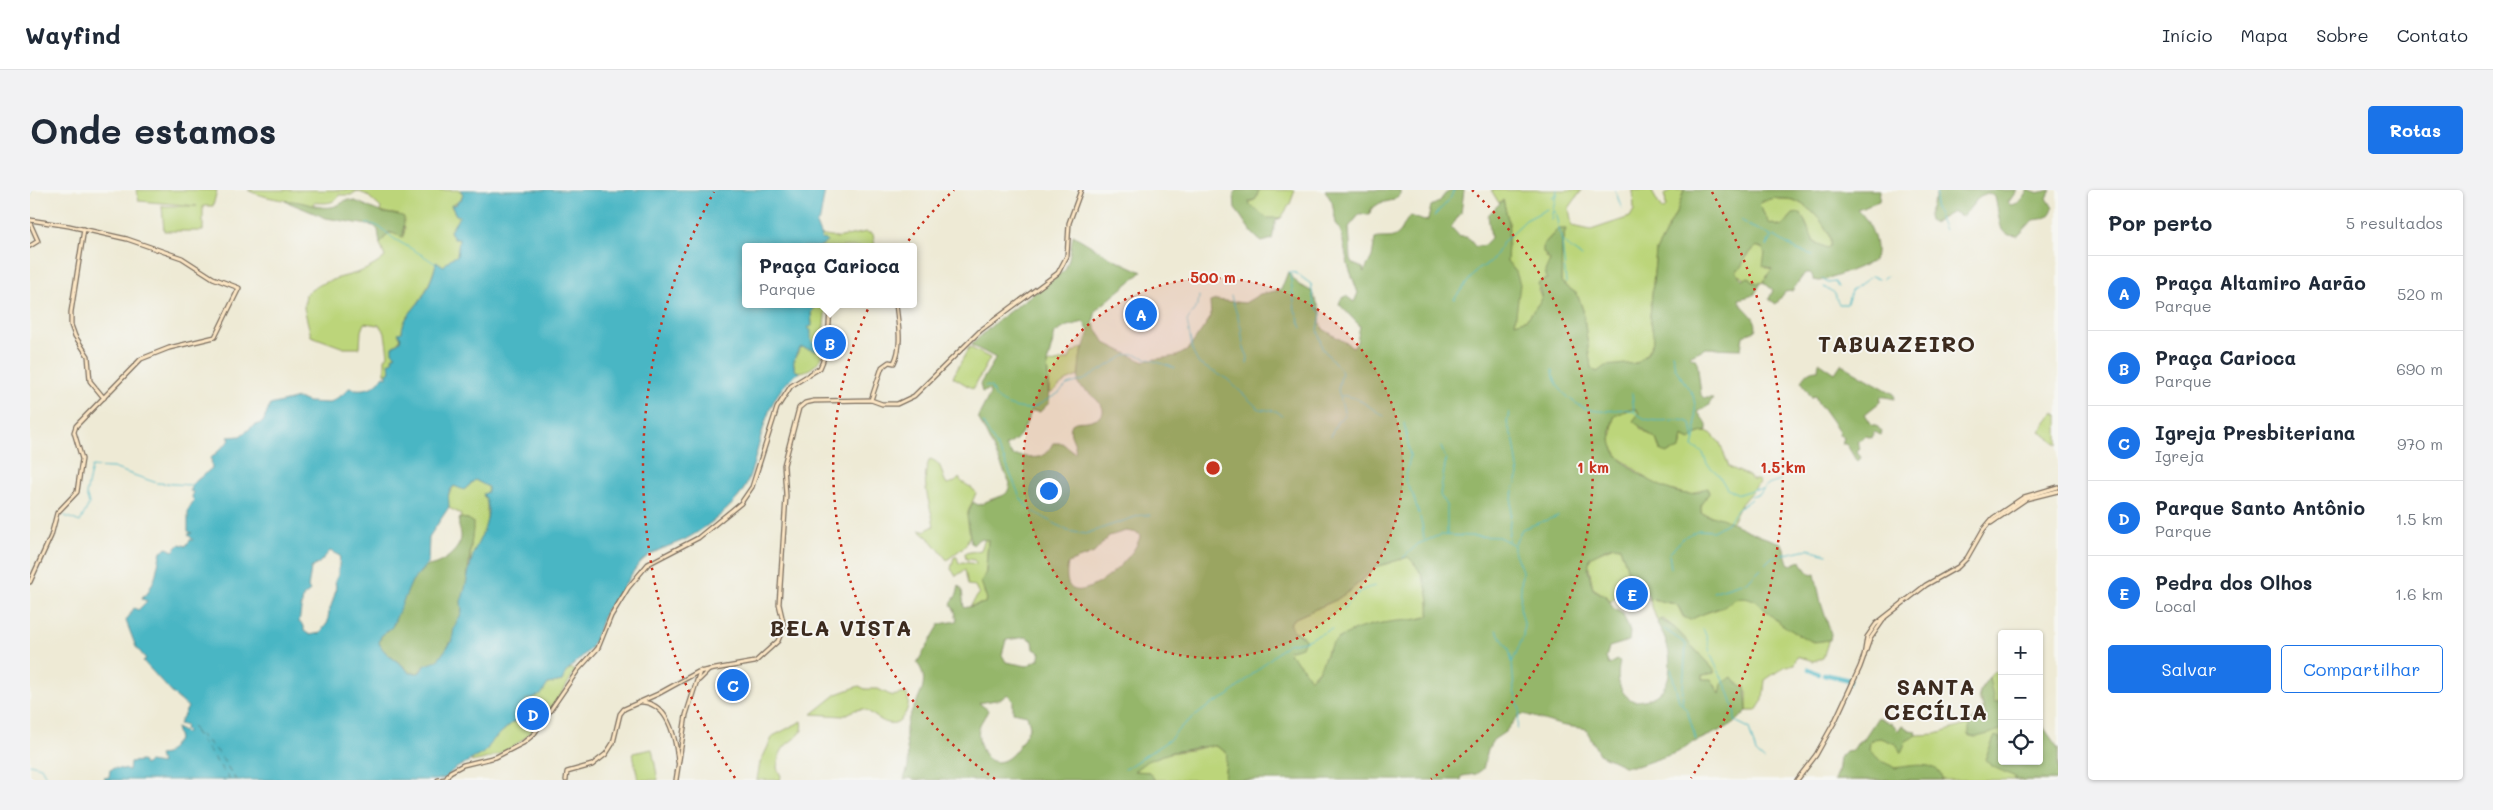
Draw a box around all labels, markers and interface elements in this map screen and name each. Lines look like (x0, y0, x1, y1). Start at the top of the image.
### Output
text: Wayfind (25, 19, 121, 50)
text: Início (2162, 23, 2212, 47)
text: Mapa (2240, 23, 2288, 47)
text: Sobre (2316, 23, 2369, 47)
text: Contato (2397, 23, 2468, 47)
button: Rotas (2368, 106, 2463, 154)
text: Onde estamos (30, 107, 276, 153)
text: Por perto (2108, 209, 2212, 236)
text: 5 resultados (2346, 212, 2443, 233)
popup (742, 243, 917, 308)
text: Praça Carioca (759, 253, 900, 278)
text: 500 m (1190, 267, 1236, 287)
text: Praça Altamiro Aarão (2155, 270, 2366, 295)
text: Parque (759, 278, 816, 299)
text: A (2118, 283, 2130, 304)
text: 520 m (2397, 283, 2443, 304)
pin: A (1125, 295, 1157, 333)
text: Parque (2155, 295, 2212, 316)
pin: B (814, 324, 846, 362)
district label: TABUAZEIRO (1818, 329, 1976, 358)
text: Praça Carioca (2155, 345, 2296, 370)
text: B (2119, 358, 2129, 379)
text: 690 m (2396, 358, 2443, 379)
text: Parque (2155, 370, 2212, 391)
text: Igreja Presbiteriana (2155, 420, 2355, 445)
text: C (2118, 433, 2130, 454)
text: 970 m (2397, 433, 2443, 454)
text: Igreja (2155, 445, 2205, 466)
text: 1 km (1577, 457, 1609, 477)
text: 1.5 km (1760, 457, 1806, 477)
centre of rings (1204, 459, 1222, 477)
your location (1036, 478, 1062, 504)
text: Parque Santo Antônio (2155, 495, 2365, 520)
text: D (2118, 508, 2130, 529)
text: 1.5 km (2395, 508, 2443, 529)
text: Parque (2155, 520, 2212, 541)
text: Pedra dos Olhos (2155, 570, 2312, 595)
pin: E (1616, 575, 1648, 613)
text: E (2119, 583, 2129, 604)
text: 1.6 km (2395, 583, 2443, 604)
text: Local (2155, 595, 2196, 616)
district label: BELA VISTA (770, 613, 912, 642)
map controls (1998, 630, 2043, 765)
button: + (1998, 630, 2043, 675)
button: Salvar (2108, 645, 2271, 693)
button: Compartilhar (2281, 645, 2443, 693)
pin: C (717, 666, 749, 704)
district label: SANTA CECÍLIA (1884, 672, 1988, 726)
button: − (1998, 675, 2043, 720)
pin: D (517, 695, 549, 733)
button: locate (1998, 720, 2043, 765)

